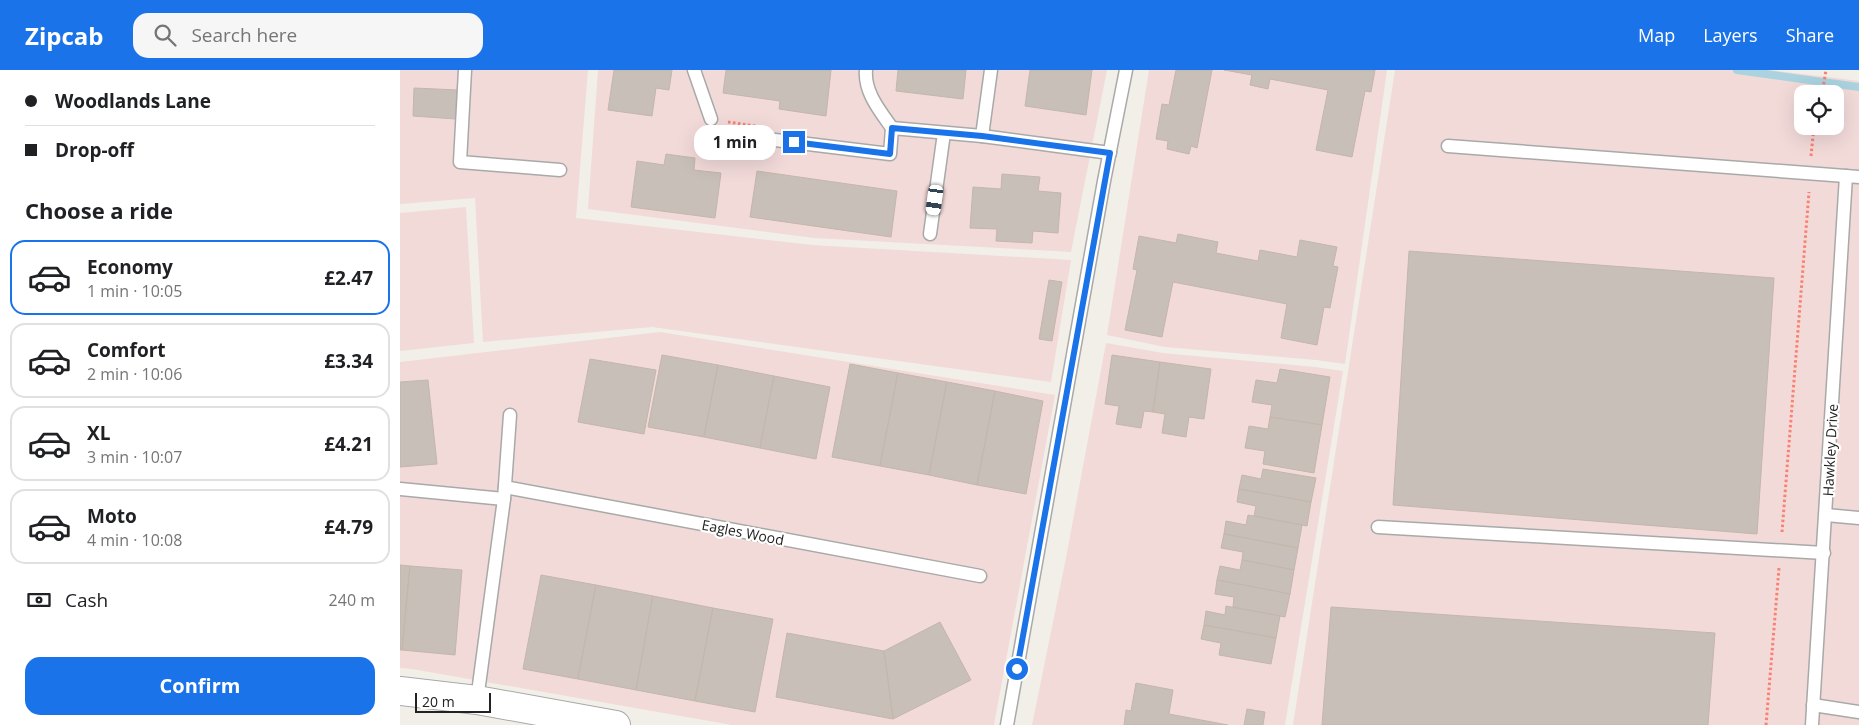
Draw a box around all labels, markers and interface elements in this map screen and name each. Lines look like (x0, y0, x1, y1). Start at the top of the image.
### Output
search box (133, 13, 483, 58)
text: Zipcab (25, 19, 103, 52)
icon: search (151, 21, 179, 49)
text: Search here (191, 22, 297, 48)
text: Map (1638, 23, 1675, 47)
text: Layers (1703, 23, 1758, 47)
text: Share (1786, 23, 1834, 47)
map controls (1794, 85, 1844, 135)
button: locate (1794, 85, 1844, 135)
text: Woodlands Lane (55, 88, 211, 114)
callout: 1 min (694, 124, 776, 160)
text: 1 min (713, 131, 757, 153)
route end (783, 131, 805, 153)
text: Drop-off (55, 137, 134, 163)
car (925, 184, 944, 216)
text: Choose a ride (25, 195, 173, 225)
text: Economy (87, 254, 173, 280)
icon: car (27, 255, 72, 300)
text: £2.47 (324, 265, 373, 291)
text: 1 min · 10:05 (87, 280, 182, 302)
text: Comfort (87, 337, 166, 363)
icon: car (27, 338, 72, 383)
text: £3.34 (324, 348, 373, 374)
text: 2 min · 10:06 (87, 363, 182, 385)
street label: Hawkley Drive (1818, 403, 1842, 497)
text: XL (87, 420, 110, 446)
icon: car (27, 421, 72, 466)
text: £4.21 (324, 431, 373, 457)
text: 3 min · 10:07 (87, 446, 182, 468)
text: Moto (87, 503, 137, 529)
icon: car (27, 504, 72, 549)
text: £4.79 (324, 514, 373, 540)
street label: Eagles Wood (700, 515, 786, 549)
text: 4 min · 10:08 (87, 529, 182, 551)
icon: cash (25, 586, 53, 614)
text: Cash (65, 587, 108, 613)
text: 240 m (329, 589, 375, 611)
button: Confirm (25, 657, 375, 715)
route start (1006, 658, 1028, 680)
scale bar (415, 690, 491, 713)
text: 20 m (422, 692, 455, 711)

